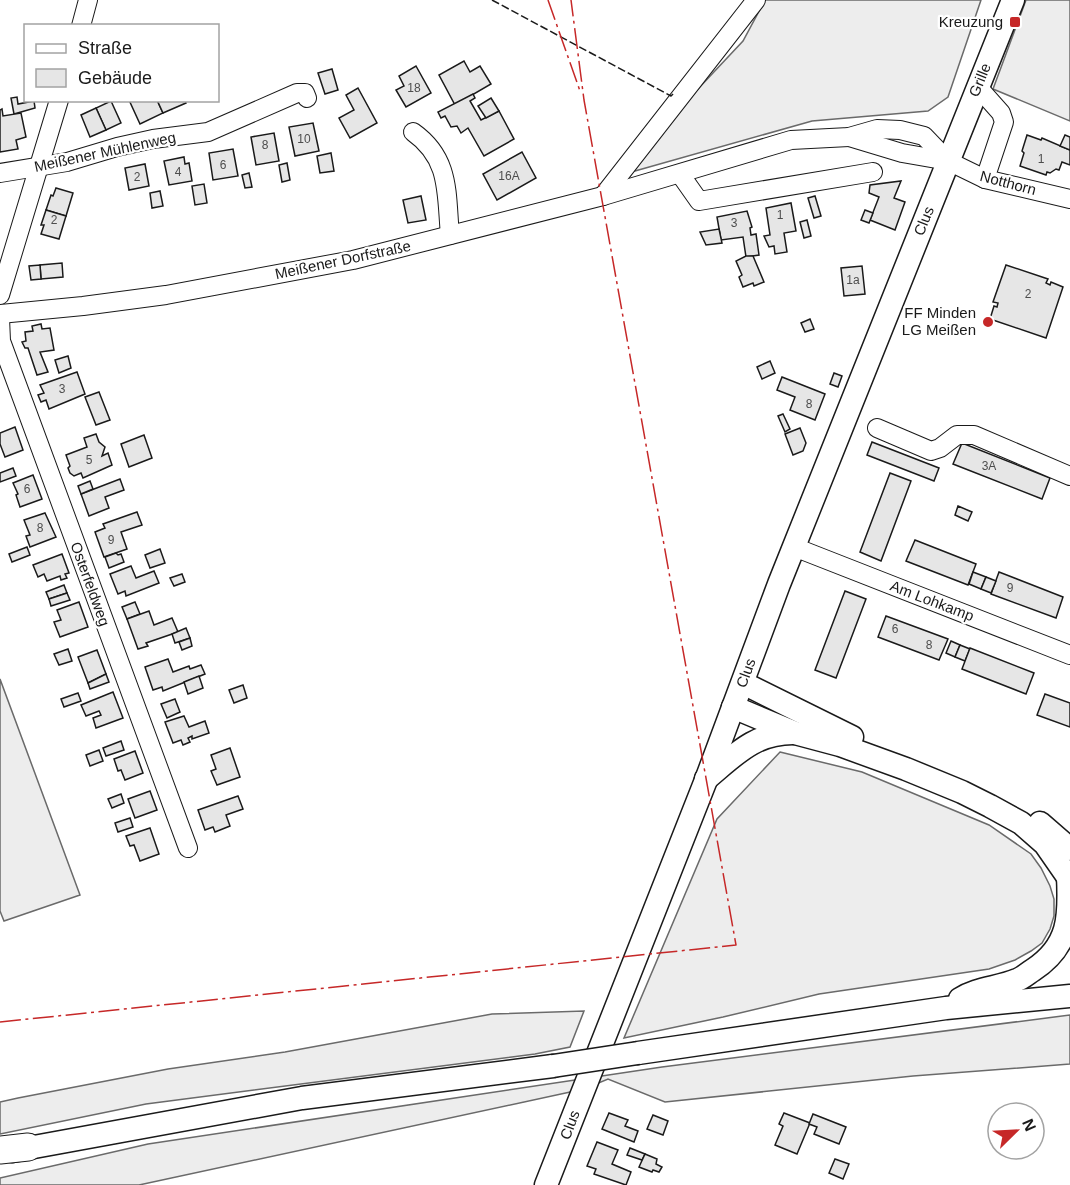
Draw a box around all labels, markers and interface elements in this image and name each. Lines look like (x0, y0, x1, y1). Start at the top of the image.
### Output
place label: Kreuzung (939, 13, 1003, 30)
marker: Kreuzung (1008, 15, 1022, 29)
legend (24, 24, 219, 102)
text: Straße (78, 38, 132, 58)
street label: Grille (965, 60, 994, 99)
text: Gebäude (78, 68, 152, 88)
house number: 18 (407, 81, 421, 95)
street label: Meißener Mühlenweg (33, 128, 177, 175)
house number: 10 (297, 132, 311, 146)
house number: 8 (262, 138, 269, 152)
house number: 1 (1038, 152, 1045, 166)
house number: 6 (220, 158, 227, 172)
house number: 4 (175, 165, 182, 179)
street label: Notthorn (978, 167, 1038, 198)
house number: 16A (498, 169, 520, 183)
house number: 2 (134, 170, 141, 184)
street label: Clus (910, 204, 937, 238)
house number: 1 (777, 208, 784, 222)
house number: 2 (51, 213, 58, 227)
house number: 3 (731, 216, 738, 230)
street label: Meißener Dorfstraße (273, 237, 412, 282)
house number: 1a (846, 273, 860, 287)
house number: 2 (1025, 287, 1032, 301)
place label: FF Minden LG Meißen (902, 304, 976, 338)
marker: FF Minden LG Meißen (981, 315, 995, 329)
house number: 3 (59, 382, 66, 396)
house number: 8 (806, 397, 813, 411)
house number: 5 (86, 453, 93, 467)
house number: 3A (982, 459, 996, 473)
house number: 6 (24, 482, 31, 496)
house number: 8 (37, 521, 44, 535)
house number: 9 (108, 533, 115, 547)
street label: Osterfeldweg (67, 539, 114, 628)
street label: Am Lohkamp (888, 577, 976, 624)
house number: 9 (1007, 581, 1014, 595)
house number: 6 (892, 622, 899, 636)
house number: 8 (926, 638, 933, 652)
street label: Clus (732, 656, 759, 690)
north arrow (986, 1101, 1046, 1161)
street label: Clus (556, 1108, 583, 1142)
text: N (1019, 1116, 1039, 1134)

